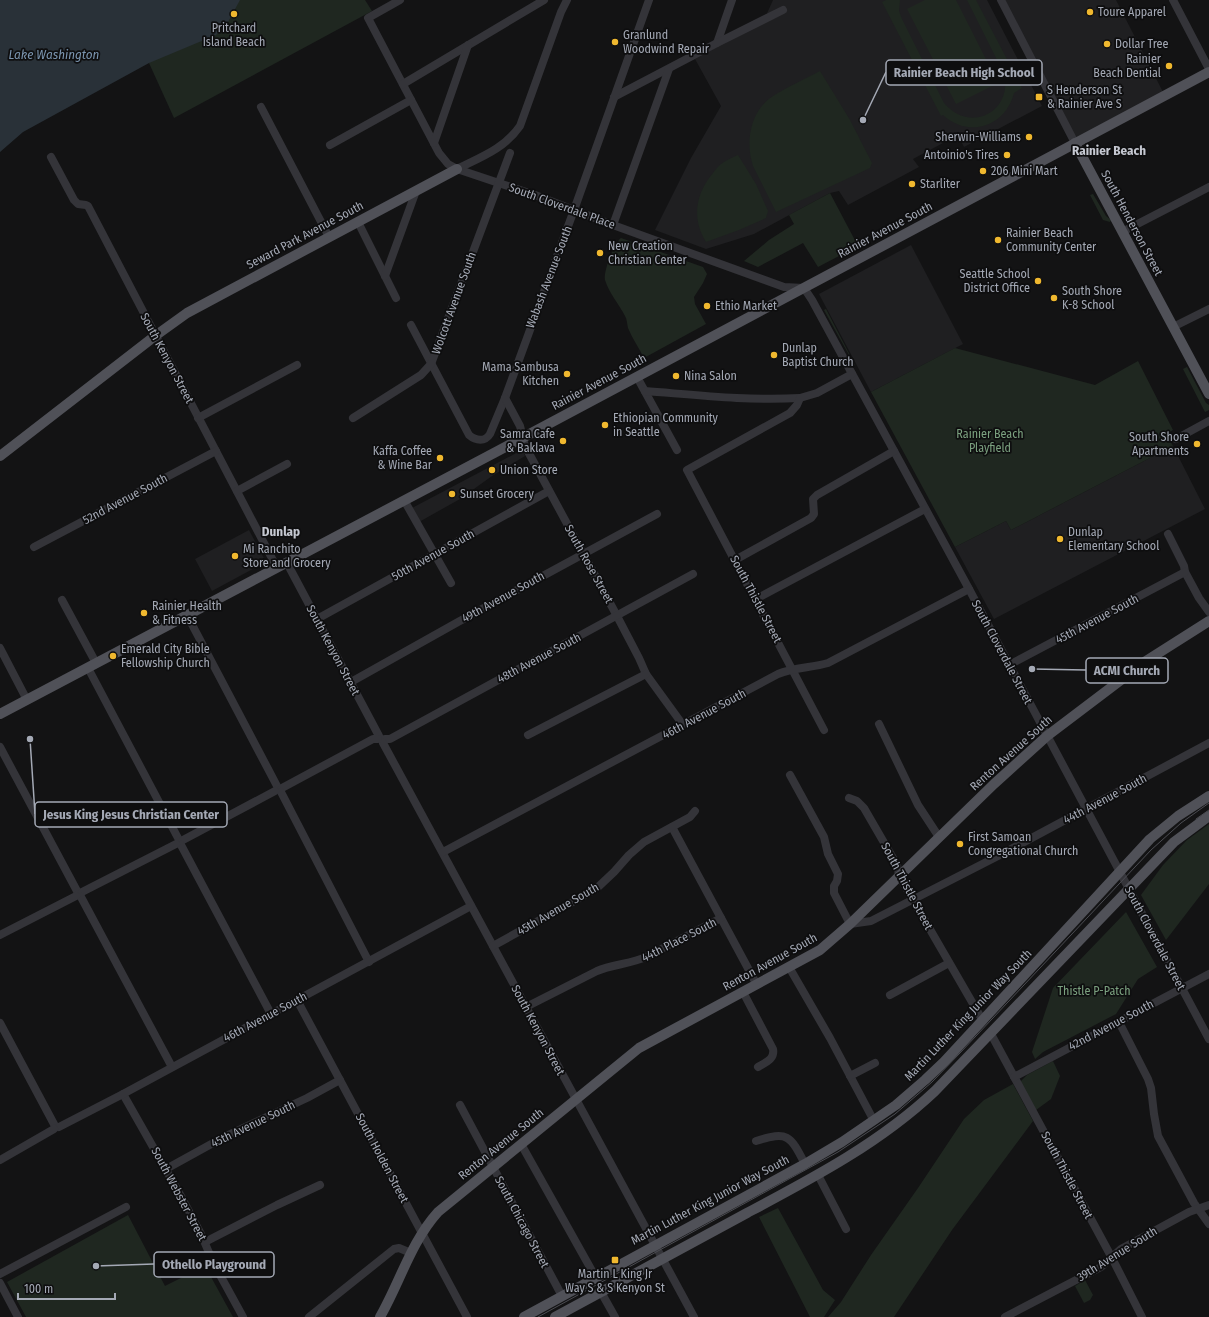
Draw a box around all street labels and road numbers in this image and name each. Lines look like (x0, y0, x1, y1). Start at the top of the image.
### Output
street label: South Henderson Street (1098, 168, 1166, 278)
street label: South Cloverdale Place (507, 180, 617, 232)
street label: Seward Park Avenue South (244, 198, 366, 272)
street label: Rainier Avenue South (835, 199, 935, 261)
street label: Wabash Avenue South (523, 224, 575, 330)
street label: Wolcott Avenue South (429, 250, 479, 356)
street label: South Kenyon Street (137, 310, 197, 406)
street label: Rainier Avenue South (549, 351, 649, 413)
street label: 52nd Avenue South (80, 471, 170, 527)
street label: South Rose Street (562, 522, 616, 606)
street label: 50th Avenue South (389, 526, 477, 584)
street label: South Thistle Street (727, 553, 785, 645)
street label: 49th Avenue South (459, 569, 547, 625)
street label: 45th Avenue South (1053, 591, 1141, 647)
street label: South Cloverdale Street (969, 598, 1035, 706)
street label: South Kenyon Street (303, 602, 363, 698)
street label: 48th Avenue South (495, 630, 583, 686)
street label: 46th Avenue South (660, 686, 748, 742)
street label: Renton Avenue South (967, 713, 1055, 793)
street label: 44th Avenue South (1061, 771, 1149, 827)
street label: South Thistle Street (878, 840, 936, 932)
street label: 45th Avenue South (515, 880, 601, 938)
street label: South Cloverdale Street (1122, 884, 1188, 992)
street label: 44th Place South (639, 915, 719, 965)
street label: Renton Avenue South (720, 930, 820, 994)
street label: Martin Luther King Junior Way South (901, 946, 1035, 1084)
street label: South Kenyon Street (508, 982, 568, 1078)
street label: 46th Avenue South (221, 989, 309, 1045)
street label: 42nd Avenue South (1066, 997, 1156, 1053)
street label: 45th Avenue South (209, 1098, 297, 1150)
street label: Renton Avenue South (456, 1105, 546, 1183)
street label: South Holden Street (353, 1111, 412, 1205)
street label: South Thistle Street (1038, 1129, 1096, 1221)
street label: South Webster Street (148, 1145, 210, 1243)
street label: Martin Luther King Junior Way South (629, 1152, 791, 1248)
street label: South Chicago Street (492, 1174, 552, 1270)
street label: 39th Avenue South (1074, 1224, 1160, 1284)

